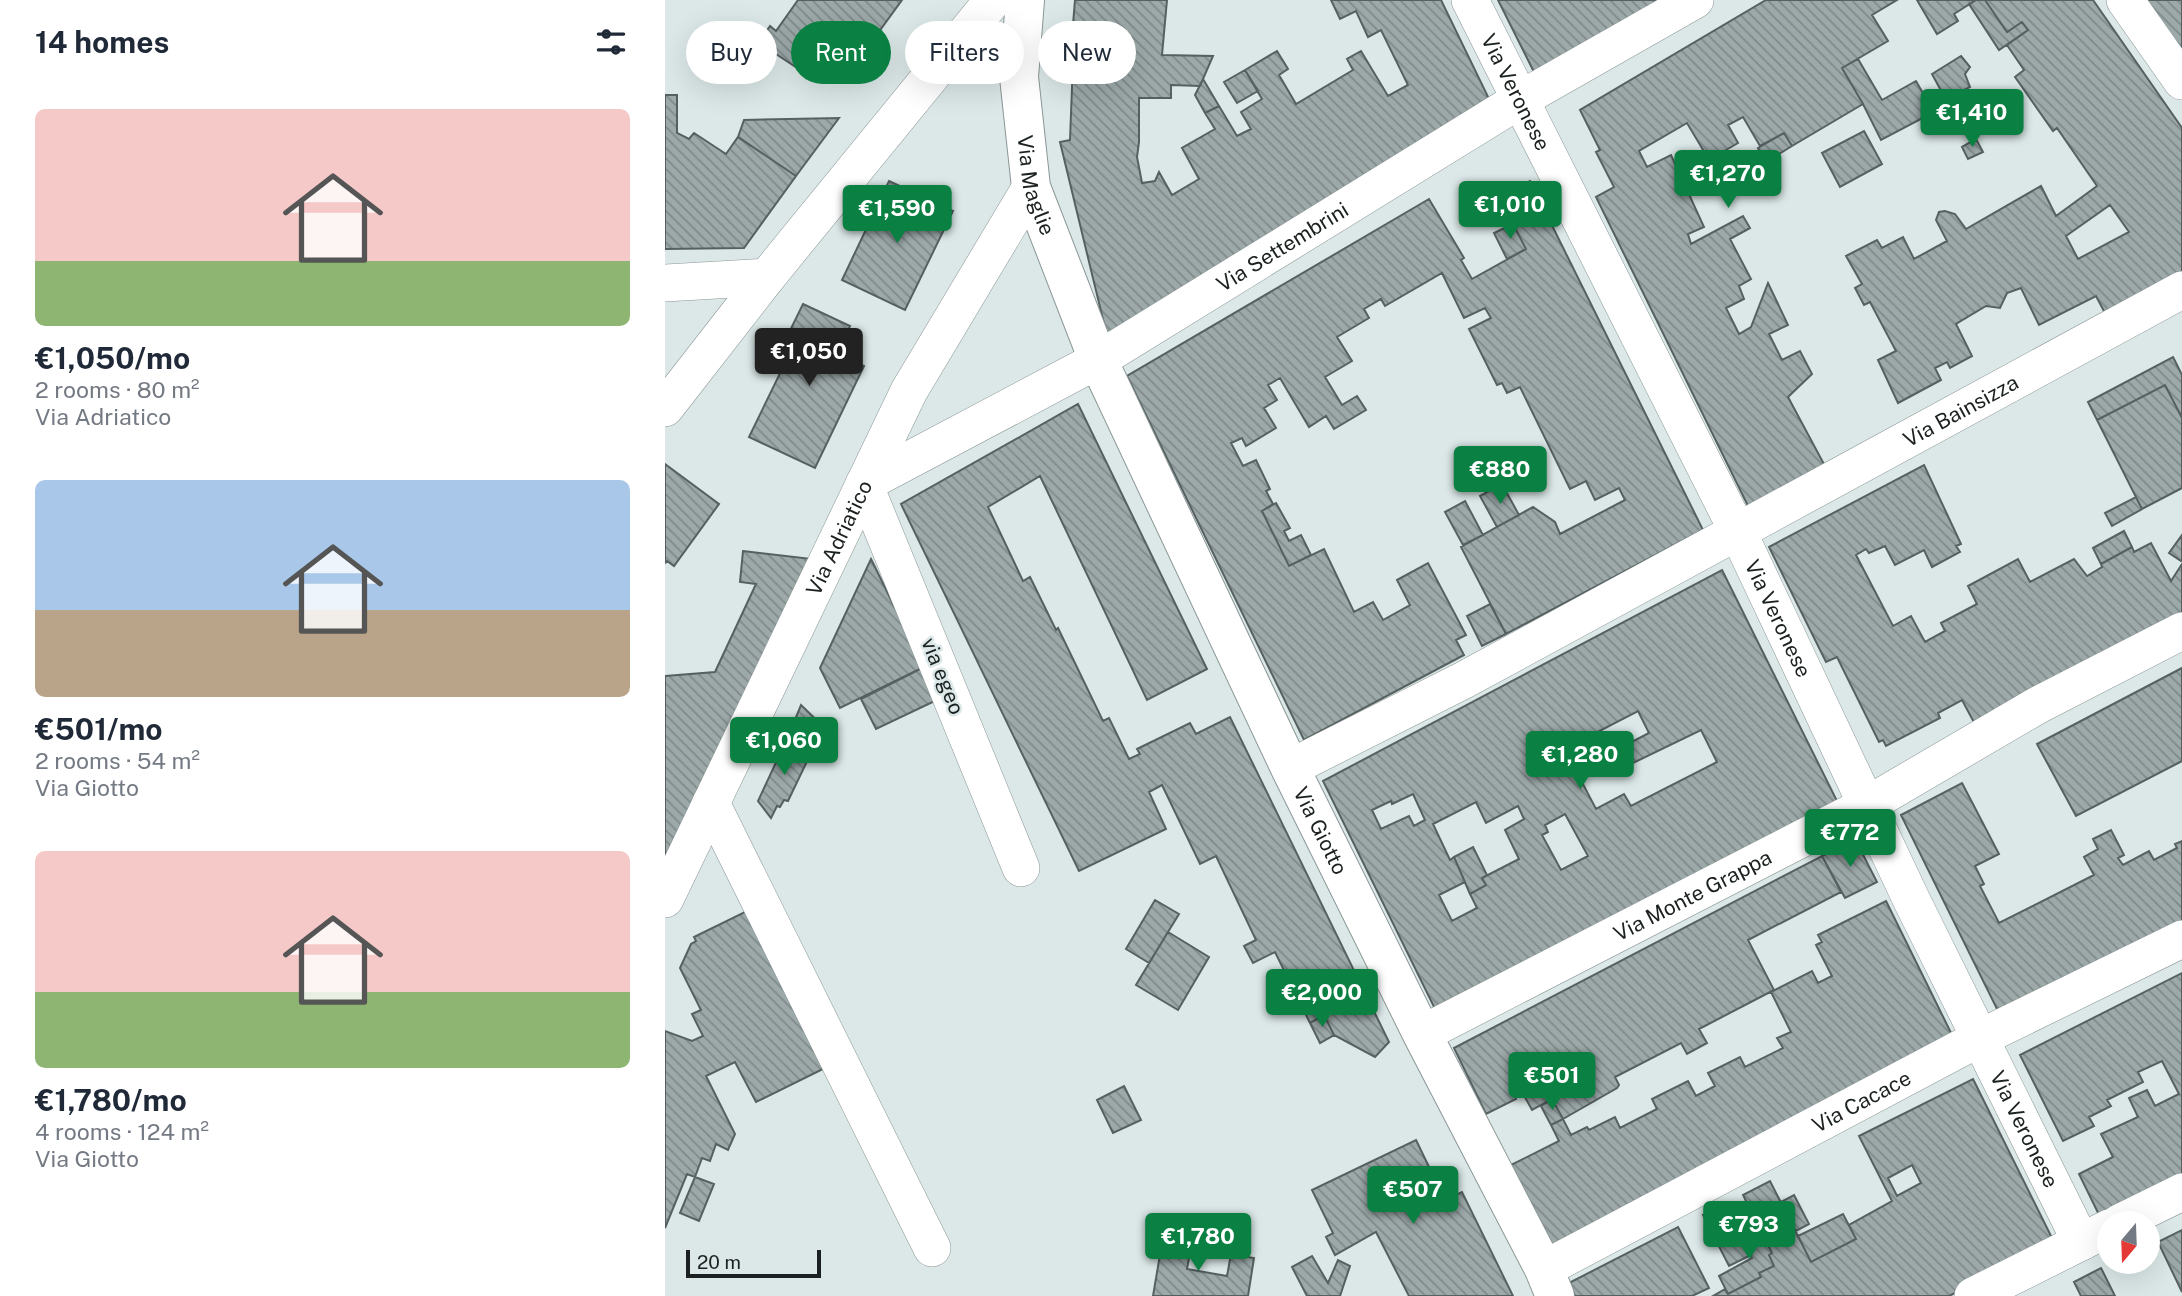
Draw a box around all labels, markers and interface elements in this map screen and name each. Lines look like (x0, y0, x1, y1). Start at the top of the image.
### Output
chip: Buy (686, 21, 777, 84)
chip: Rent (791, 21, 891, 84)
chip: Filters (905, 21, 1024, 84)
chip: New (1038, 21, 1136, 84)
icon: filters (592, 23, 630, 61)
text: 14 homes (35, 24, 169, 60)
street label: Via Veronese (1477, 30, 1556, 154)
pin: €1,410 (1915, 90, 2029, 149)
text: €1,410 (1937, 98, 2007, 125)
street label: Via Maglie (1013, 134, 1061, 239)
pin: €1,270 (1671, 150, 1785, 210)
icon: home (270, 155, 396, 281)
text: €1,270 (1690, 159, 1766, 186)
pin: €1,010 (1453, 182, 1567, 241)
pin: €1,590 (840, 186, 954, 245)
text: €1,010 (1475, 190, 1545, 217)
text: €1,590 (859, 194, 935, 221)
street label: Via Settembrini (1212, 196, 1353, 296)
pin: €1,050 (752, 328, 866, 388)
text: €1,050 (771, 337, 847, 364)
text: €1,050/mo (35, 340, 190, 376)
street label: Via Bainsizza (1899, 369, 2022, 452)
text: 2 rooms · 80 m² (35, 376, 200, 403)
text: Via Adriatico (35, 403, 171, 430)
pin: €880 (1459, 447, 1541, 506)
text: €880 (1470, 455, 1530, 482)
street label: Via Adriatico (800, 476, 877, 599)
icon: home (270, 526, 396, 652)
street label: Via Veronese (1740, 555, 1817, 681)
street label: via egeo (916, 634, 970, 718)
text: €501/mo (35, 711, 163, 747)
pin: €1,060 (727, 718, 841, 777)
text: €1,060 (746, 726, 822, 753)
pin: €1,280 (1523, 732, 1637, 791)
text: €1,280 (1542, 740, 1618, 767)
text: 2 rooms · 54 m² (35, 747, 200, 774)
text: Via Giotto (35, 774, 139, 801)
street label: Via Giotto (1289, 782, 1353, 879)
pin: €772 (1809, 810, 1891, 869)
text: €772 (1821, 818, 1879, 845)
street label: Via Monte Grappa (1609, 844, 1775, 946)
icon: home (270, 897, 396, 1023)
pin: €2,000 (1265, 970, 1379, 1029)
text: €2,000 (1282, 978, 1362, 1005)
pin: €501 (1511, 1052, 1593, 1112)
text: €501 (1524, 1061, 1580, 1088)
street label: Via Cacace (1808, 1065, 1915, 1137)
street label: Via Veronese (1986, 1066, 2064, 1191)
text: €1,780/mo (35, 1082, 187, 1118)
text: 4 rooms · 124 m² (35, 1118, 209, 1145)
text: Via Giotto (35, 1145, 139, 1172)
pin: €507 (1372, 1166, 1454, 1226)
text: €507 (1383, 1175, 1443, 1202)
pin: €793 (1708, 1202, 1790, 1261)
text: €793 (1719, 1210, 1779, 1237)
north arrow (2097, 1211, 2159, 1274)
map controls (2097, 1211, 2160, 1274)
pin: €1,780 (1141, 1214, 1255, 1273)
text: €1,780 (1161, 1222, 1235, 1249)
scale bar (686, 1247, 821, 1279)
text: 20 m (697, 1251, 741, 1273)

